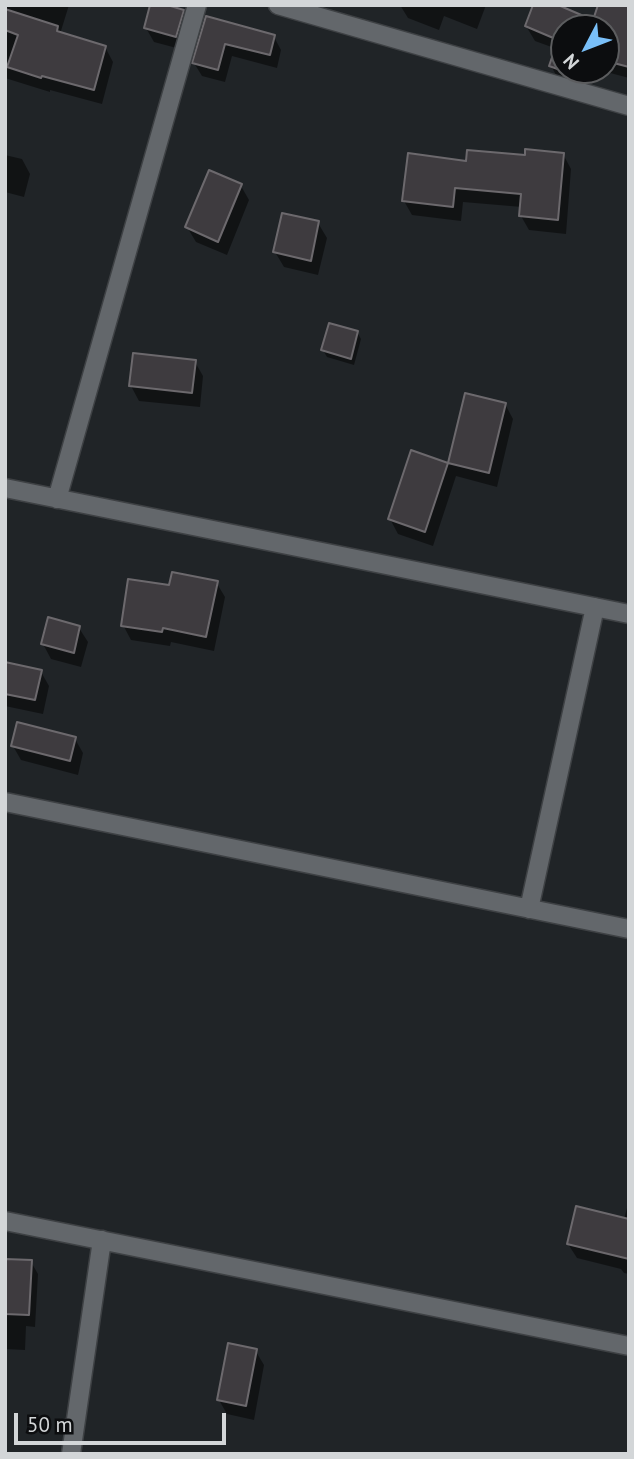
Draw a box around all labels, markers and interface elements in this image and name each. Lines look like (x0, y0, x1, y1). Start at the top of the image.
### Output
north arrow (550, 14, 620, 84)
text: N (558, 49, 584, 74)
scale bar (18, 1400, 229, 1444)
text: 50 m (27, 1411, 73, 1438)

